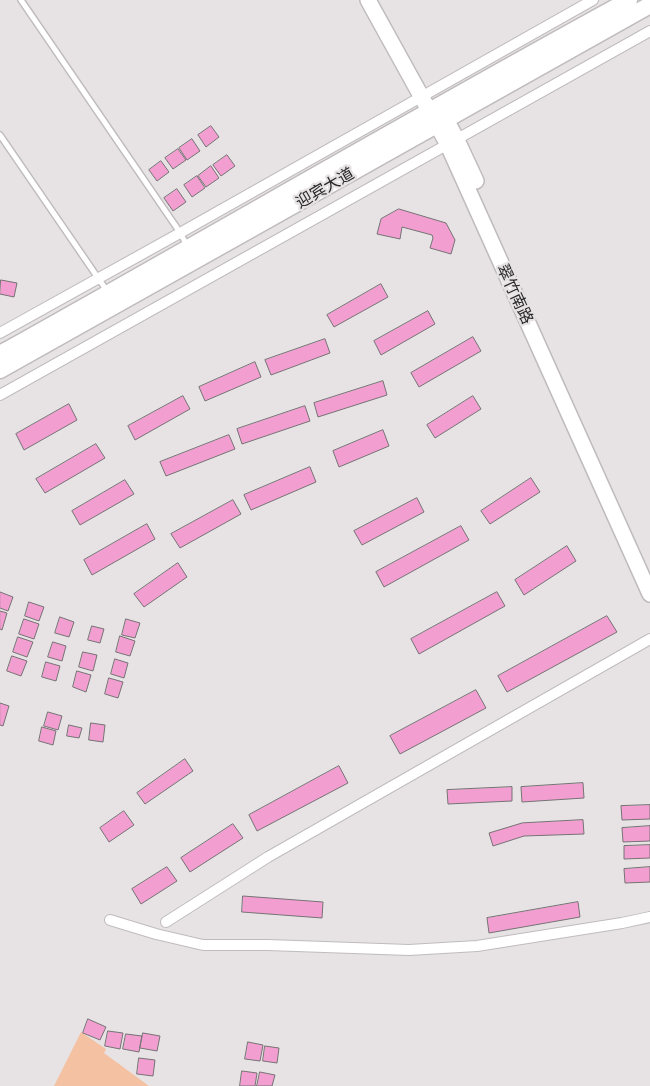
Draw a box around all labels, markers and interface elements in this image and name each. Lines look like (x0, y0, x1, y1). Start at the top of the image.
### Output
street label: 迎宾大道 (292, 164, 358, 212)
street label: 翠竹南路 (493, 261, 537, 327)

